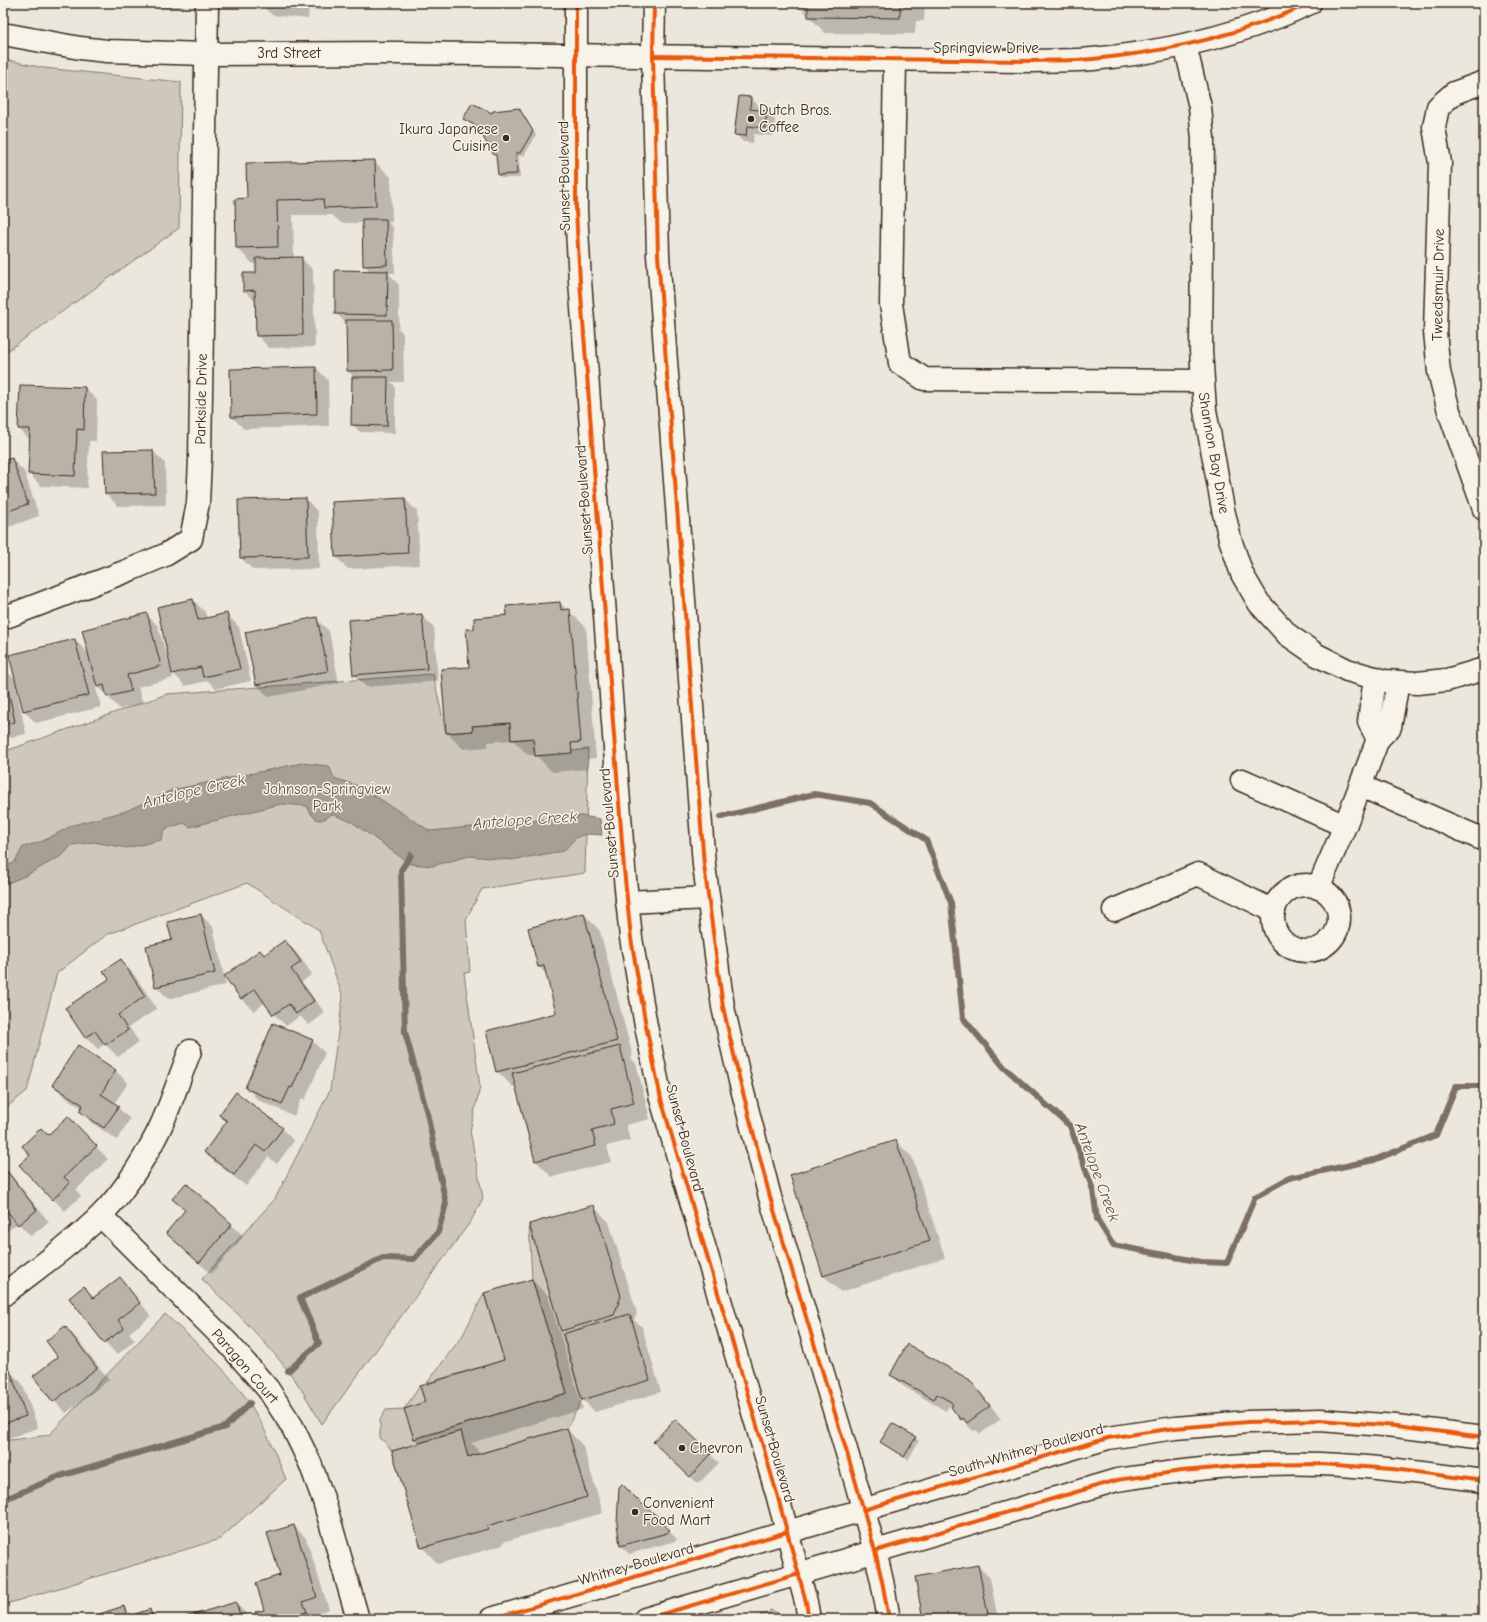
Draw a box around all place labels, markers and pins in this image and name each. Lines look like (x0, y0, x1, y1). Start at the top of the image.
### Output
place label: Dutch Bros. Coffee (759, 101, 832, 136)
marker: Dutch Bros. Coffee (746, 114, 756, 124)
place label: Ikura Japanese Cuisine (399, 120, 498, 155)
marker: Ikura Japanese Cuisine (501, 133, 511, 143)
place label: Chevron (690, 1439, 743, 1457)
marker: Chevron (677, 1443, 687, 1453)
place label: Convenient Food Mart (643, 1494, 714, 1529)
marker: Convenient Food Mart (630, 1507, 640, 1517)

